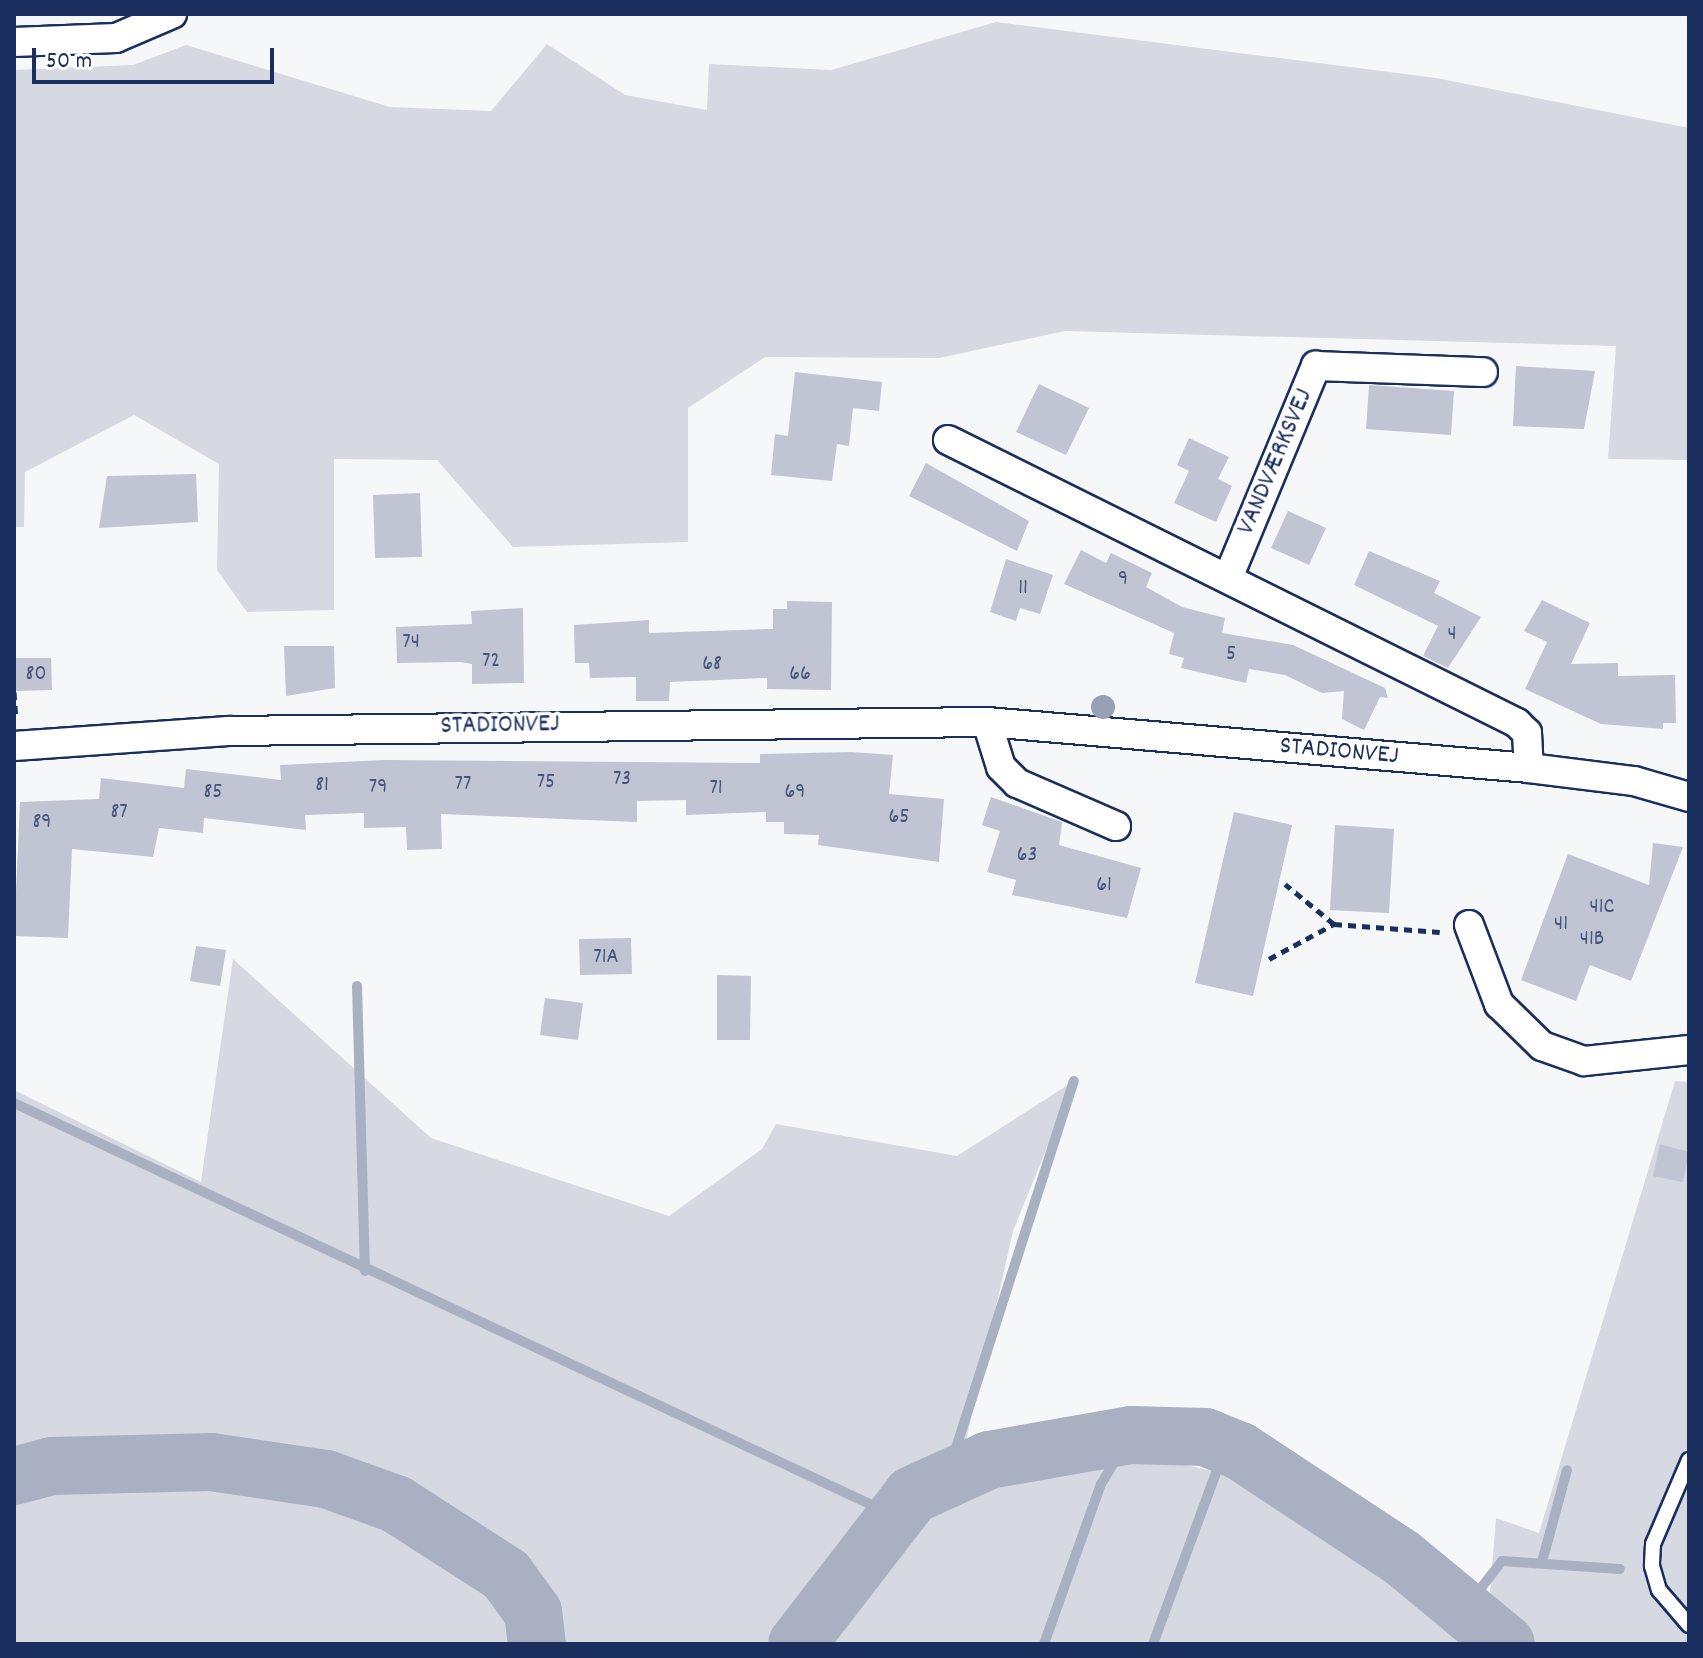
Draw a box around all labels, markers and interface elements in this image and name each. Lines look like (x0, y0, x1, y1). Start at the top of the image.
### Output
scale bar (36, 32, 278, 82)
text: 50 m (46, 45, 92, 79)
street label: VANDVÆRKSVEJ (1231, 384, 1321, 540)
house number: 9 (1118, 567, 1128, 593)
house number: 11 (1018, 576, 1028, 602)
house number: 4 (1447, 622, 1457, 648)
house number: 74 (402, 630, 420, 656)
house number: 5 (1226, 642, 1236, 668)
house number: 72 (482, 649, 500, 675)
house number: 68 (702, 652, 722, 678)
house number: 80 (26, 662, 46, 688)
house number: 66 (789, 662, 811, 688)
street label: STADIONVEJ (440, 709, 560, 743)
street label: STADIONVEJ (1278, 731, 1400, 773)
house number: 73 (613, 767, 631, 793)
house number: 75 (537, 770, 555, 796)
house number: 77 (455, 772, 471, 798)
house number: 81 (315, 773, 329, 799)
house number: 79 (369, 775, 387, 801)
house number: 71 (709, 776, 723, 802)
house number: 85 (203, 780, 223, 806)
house number: 69 (785, 780, 805, 806)
house number: 87 (110, 800, 128, 826)
house number: 65 (889, 805, 909, 831)
house number: 89 (33, 810, 51, 836)
house number: 63 (1017, 843, 1037, 869)
house number: 61 (1096, 873, 1112, 899)
house number: 41C (1590, 895, 1614, 921)
house number: 41 (1554, 912, 1568, 938)
house number: 41B (1580, 927, 1604, 953)
house number: 71A (593, 945, 619, 971)

